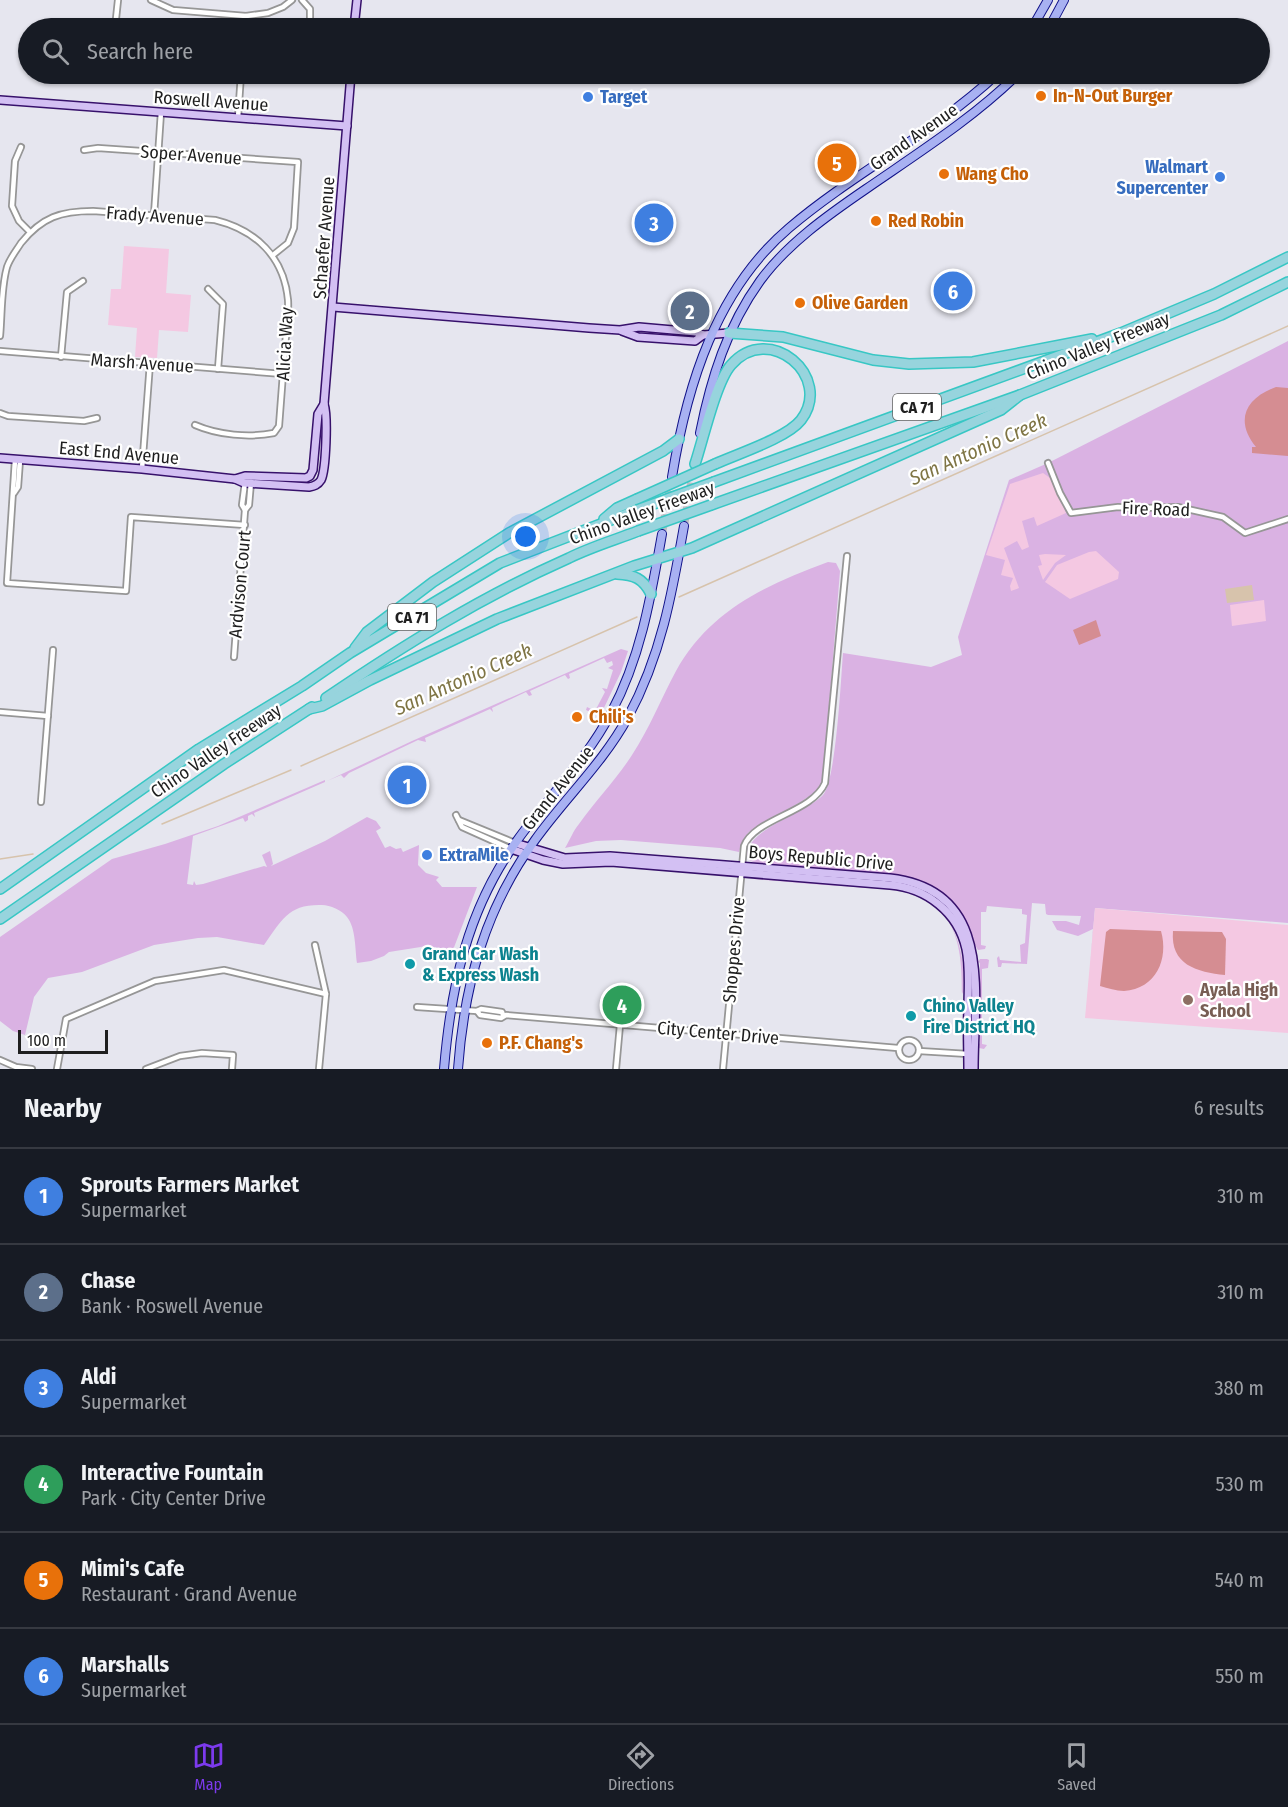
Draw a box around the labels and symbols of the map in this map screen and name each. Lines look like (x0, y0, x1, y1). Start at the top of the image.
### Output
place label: In-N-Out Burger (1053, 85, 1173, 107)
street label: Roswell Avenue (153, 86, 269, 116)
place label: Target (600, 86, 648, 108)
marker: In-N-Out Burger (1034, 89, 1048, 103)
marker: Target (581, 90, 595, 104)
street label: Grand Avenue (866, 99, 962, 175)
street label: Soper Avenue (140, 140, 242, 170)
pin: 5 (818, 140, 856, 186)
place label: Walmart Supercenter (1117, 156, 1209, 199)
place label: Wang Cho (956, 163, 1029, 185)
marker: Wang Cho (937, 167, 951, 181)
marker: Walmart Supercenter (1213, 170, 1227, 184)
street label: Schaefer Avenue (309, 176, 339, 300)
pin: 3 (634, 200, 674, 246)
street label: Frady Avenue (105, 202, 205, 230)
place label: Red Robin (888, 210, 964, 232)
marker: Red Robin (869, 214, 883, 228)
pin: 6 (934, 268, 972, 314)
pin: 2 (670, 288, 710, 334)
place label: Olive Garden (812, 292, 908, 314)
marker: Olive Garden (793, 296, 807, 310)
street label: Alicia Way (272, 307, 298, 381)
street label: Chino Valley Freeway (1023, 307, 1173, 385)
street label: Marsh Avenue (90, 348, 194, 378)
road number: CA 71 (893, 394, 941, 420)
water label: San Antonio Creek (905, 408, 1051, 490)
street label: East End Avenue (58, 437, 180, 469)
street label: Chino Valley Freeway (566, 477, 718, 549)
street label: Fire Road (1122, 497, 1190, 521)
your location (511, 522, 540, 551)
street label: Ardvison Court (224, 529, 256, 639)
road number: CA 71 (388, 604, 436, 630)
water label: San Antonio Creek (390, 638, 536, 720)
street label: Chino Valley Freeway (147, 699, 285, 803)
place label: Chili's (589, 706, 634, 728)
marker: Chili's (570, 710, 584, 724)
street label: Grand Avenue (517, 741, 599, 835)
pin: 1 (388, 762, 426, 808)
street label: Boys Republic Drive (748, 841, 894, 875)
place label: ExtraMile (439, 844, 509, 866)
marker: ExtraMile (420, 848, 434, 862)
street label: Shoppes Drive (718, 896, 750, 1004)
place label: Grand Car Wash & Express Wash (422, 943, 539, 986)
marker: Grand Car Wash & Express Wash (403, 957, 417, 971)
place label: Ayala High School (1199, 979, 1278, 1022)
pin: 4 (602, 982, 642, 1028)
marker: Ayala High School (1181, 993, 1195, 1007)
place label: Chino Valley Fire District HQ (923, 995, 1036, 1038)
marker: Chino Valley Fire District HQ (904, 1009, 918, 1023)
street label: City Center Drive (656, 1017, 780, 1049)
scale bar (18, 1027, 108, 1054)
place label: P.F. Chang's (499, 1032, 583, 1054)
marker: P.F. Chang's (480, 1036, 494, 1050)

